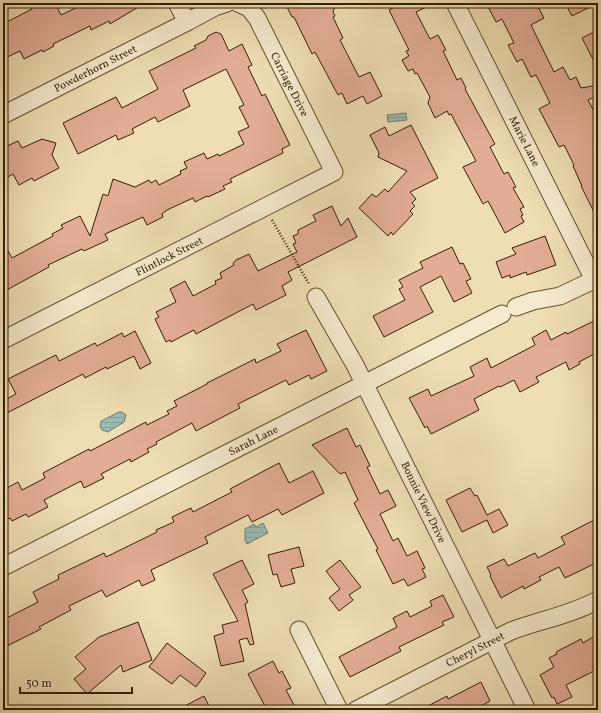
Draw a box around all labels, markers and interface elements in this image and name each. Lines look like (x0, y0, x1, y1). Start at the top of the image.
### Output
street label: Powderhorn Street (52, 42, 140, 97)
street label: Carriage Drive (266, 50, 311, 120)
street label: Marie Lane (505, 114, 543, 169)
street label: Flintlock Street (133, 234, 206, 281)
street label: Sarah Lane (226, 422, 281, 460)
street label: Bonnie View Drive (396, 459, 449, 546)
street label: Cheryl Street (444, 629, 508, 672)
scale bar (20, 669, 132, 695)
text: 50 m (26, 676, 52, 692)

